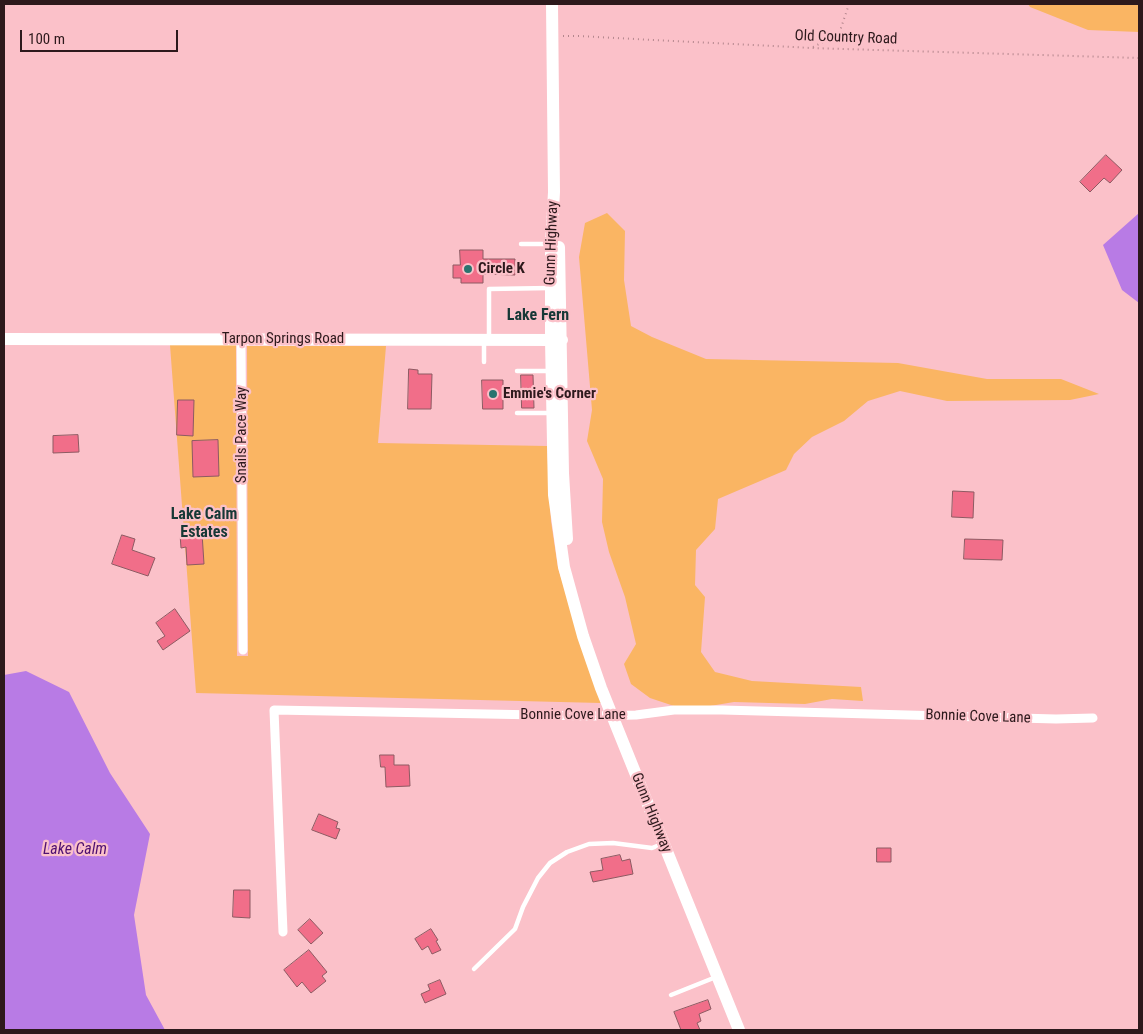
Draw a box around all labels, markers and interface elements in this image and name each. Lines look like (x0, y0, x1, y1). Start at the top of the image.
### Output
scale bar (22, 20, 180, 52)
street label: Old Country Road (794, 27, 898, 49)
text: 100 m (28, 30, 65, 48)
street label: Gunn Highway (542, 200, 562, 286)
place label: Circle K (478, 260, 525, 278)
marker: Circle K (462, 263, 474, 275)
district label: Lake Fern (507, 306, 569, 326)
street label: Tarpon Springs Road (222, 330, 344, 348)
place label: Emmie's Corner (503, 385, 596, 403)
street label: Snails Pace Way (233, 387, 251, 483)
marker: Emmie's Corner (487, 388, 499, 400)
district label: Lake Calm Estates (171, 505, 237, 543)
street label: Bonnie Cove Lane (520, 706, 626, 724)
street label: Bonnie Cove Lane (925, 706, 1031, 728)
street label: Gunn Highway (627, 770, 675, 856)
water label: Lake Calm (43, 840, 107, 860)

